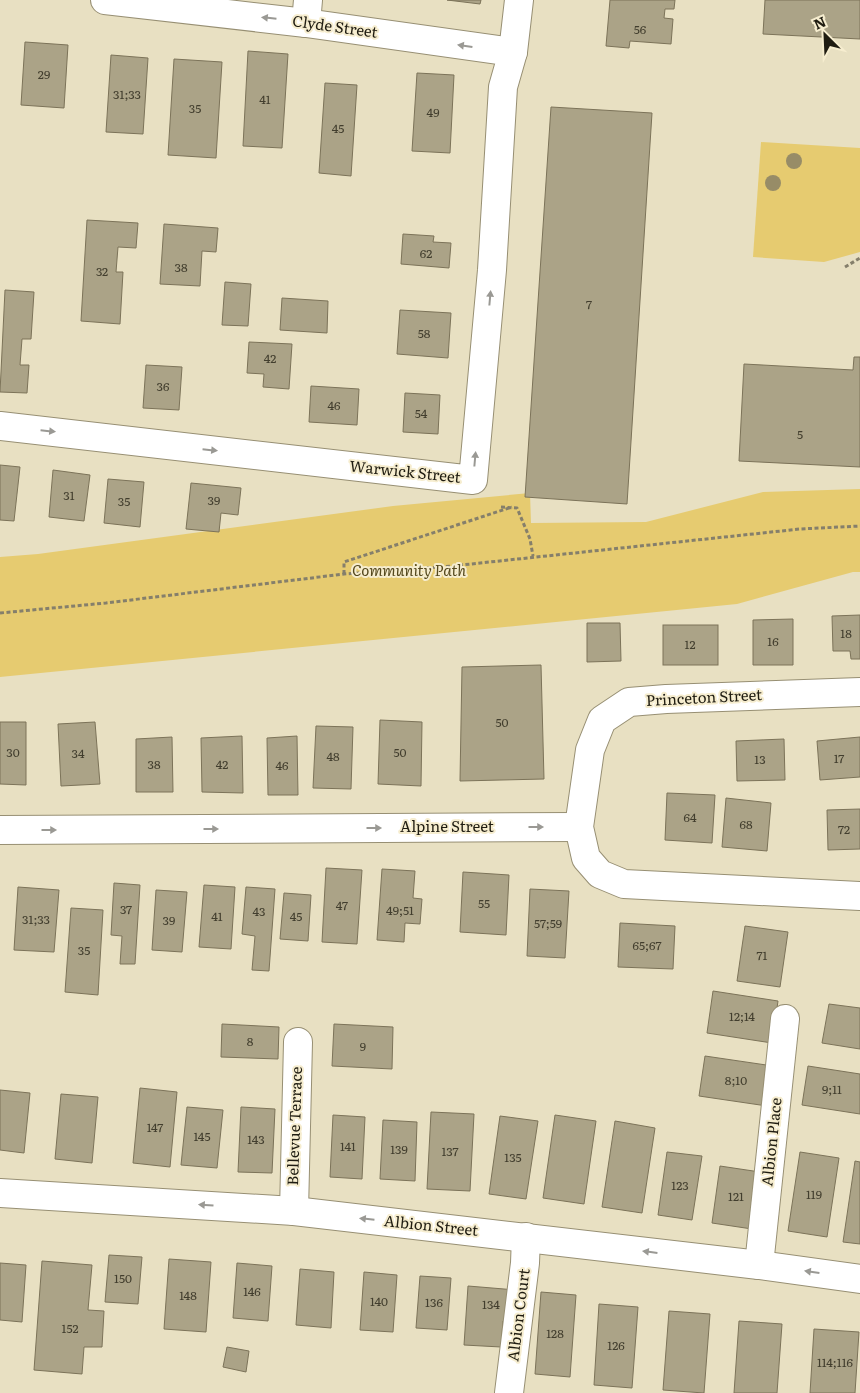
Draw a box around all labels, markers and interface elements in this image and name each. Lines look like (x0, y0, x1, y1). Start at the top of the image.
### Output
street label: Clyde Street (291, 8, 379, 43)
north arrow (800, 10, 850, 60)
text: N (810, 11, 829, 34)
one-way arrow (261, 14, 277, 22)
house number: 56 (634, 20, 647, 38)
one-way arrow (456, 41, 472, 49)
house number: 29 (38, 65, 50, 83)
house number: 31;33 (113, 85, 141, 103)
house number: 41 (259, 90, 271, 108)
house number: 35 (189, 99, 201, 117)
house number: 49 (427, 103, 439, 121)
house number: 45 (332, 119, 344, 137)
house number: 62 (420, 244, 432, 262)
house number: 38 (174, 258, 188, 276)
house number: 32 (96, 262, 108, 280)
one-way arrow (486, 289, 494, 305)
house number: 7 (586, 295, 592, 313)
house number: 58 (418, 324, 431, 342)
house number: 42 (264, 349, 276, 367)
house number: 36 (157, 377, 170, 395)
house number: 46 (327, 396, 341, 414)
house number: 54 (415, 404, 428, 422)
house number: 5 (797, 425, 803, 443)
one-way arrow (41, 427, 57, 435)
one-way arrow (202, 446, 218, 454)
one-way arrow (471, 451, 479, 467)
street label: Warwick Street (349, 453, 462, 488)
house number: 31 (63, 486, 75, 504)
house number: 39 (208, 491, 220, 509)
house number: 35 (118, 492, 130, 510)
park label: Community Path (352, 558, 466, 581)
house number: 18 (840, 624, 852, 642)
house number: 16 (767, 632, 779, 650)
house number: 12 (685, 635, 695, 653)
street label: Princeton Street (645, 682, 763, 711)
house number: 50 (495, 713, 509, 731)
house number: 30 (6, 743, 20, 761)
house number: 50 (393, 743, 407, 761)
house number: 34 (71, 744, 85, 762)
house number: 48 (326, 747, 340, 765)
house number: 17 (834, 749, 844, 767)
house number: 13 (754, 750, 766, 768)
house number: 38 (147, 755, 161, 773)
house number: 42 (216, 755, 228, 773)
house number: 46 (275, 756, 289, 774)
house number: 64 (683, 808, 697, 826)
street label: Alpine Street (400, 814, 494, 837)
house number: 68 (739, 815, 753, 833)
house number: 72 (838, 820, 850, 838)
one-way arrow (528, 823, 544, 831)
one-way arrow (366, 824, 382, 832)
one-way arrow (203, 825, 219, 833)
one-way arrow (41, 826, 57, 834)
house number: 55 (478, 894, 490, 912)
house number: 47 (336, 896, 348, 914)
house number: 37 (120, 900, 132, 918)
house number: 49;51 (386, 901, 414, 919)
house number: 43 (252, 902, 266, 920)
house number: 41 (211, 907, 223, 925)
house number: 45 (290, 907, 302, 925)
house number: 31;33 (22, 910, 50, 928)
house number: 39 (163, 911, 175, 929)
house number: 57;59 (534, 914, 562, 932)
house number: 65;67 (632, 936, 662, 954)
house number: 35 (78, 941, 90, 959)
house number: 71 (757, 946, 768, 964)
house number: 12;14 (729, 1007, 755, 1025)
house number: 8 (247, 1032, 254, 1050)
house number: 9 (360, 1037, 366, 1055)
street label: Bellevue Terrace (280, 1066, 307, 1186)
house number: 8;10 (725, 1071, 747, 1089)
house number: 9;11 (822, 1080, 842, 1098)
street label: Albion Place (754, 1096, 787, 1187)
house number: 147 (147, 1118, 163, 1136)
house number: 145 (193, 1127, 211, 1145)
house number: 143 (247, 1130, 265, 1148)
house number: 141 (340, 1137, 356, 1155)
house number: 139 (390, 1140, 408, 1158)
house number: 137 (441, 1142, 459, 1160)
house number: 135 (504, 1148, 522, 1166)
house number: 123 (671, 1176, 689, 1194)
house number: 119 (806, 1185, 822, 1203)
house number: 121 (728, 1187, 744, 1205)
one-way arrow (197, 1201, 213, 1209)
street label: Albion Street (383, 1208, 479, 1241)
one-way arrow (359, 1215, 375, 1223)
one-way arrow (642, 1248, 658, 1256)
street label: Albion Court (500, 1267, 535, 1363)
one-way arrow (803, 1268, 819, 1276)
house number: 150 (114, 1269, 132, 1287)
house number: 146 (243, 1282, 261, 1300)
house number: 148 (179, 1286, 197, 1304)
house number: 140 (370, 1292, 388, 1310)
house number: 136 (425, 1293, 443, 1311)
house number: 134 (482, 1295, 500, 1313)
house number: 152 (62, 1319, 78, 1337)
house number: 128 (546, 1324, 564, 1342)
house number: 126 (607, 1336, 625, 1354)
house number: 114;116 (817, 1353, 854, 1371)

